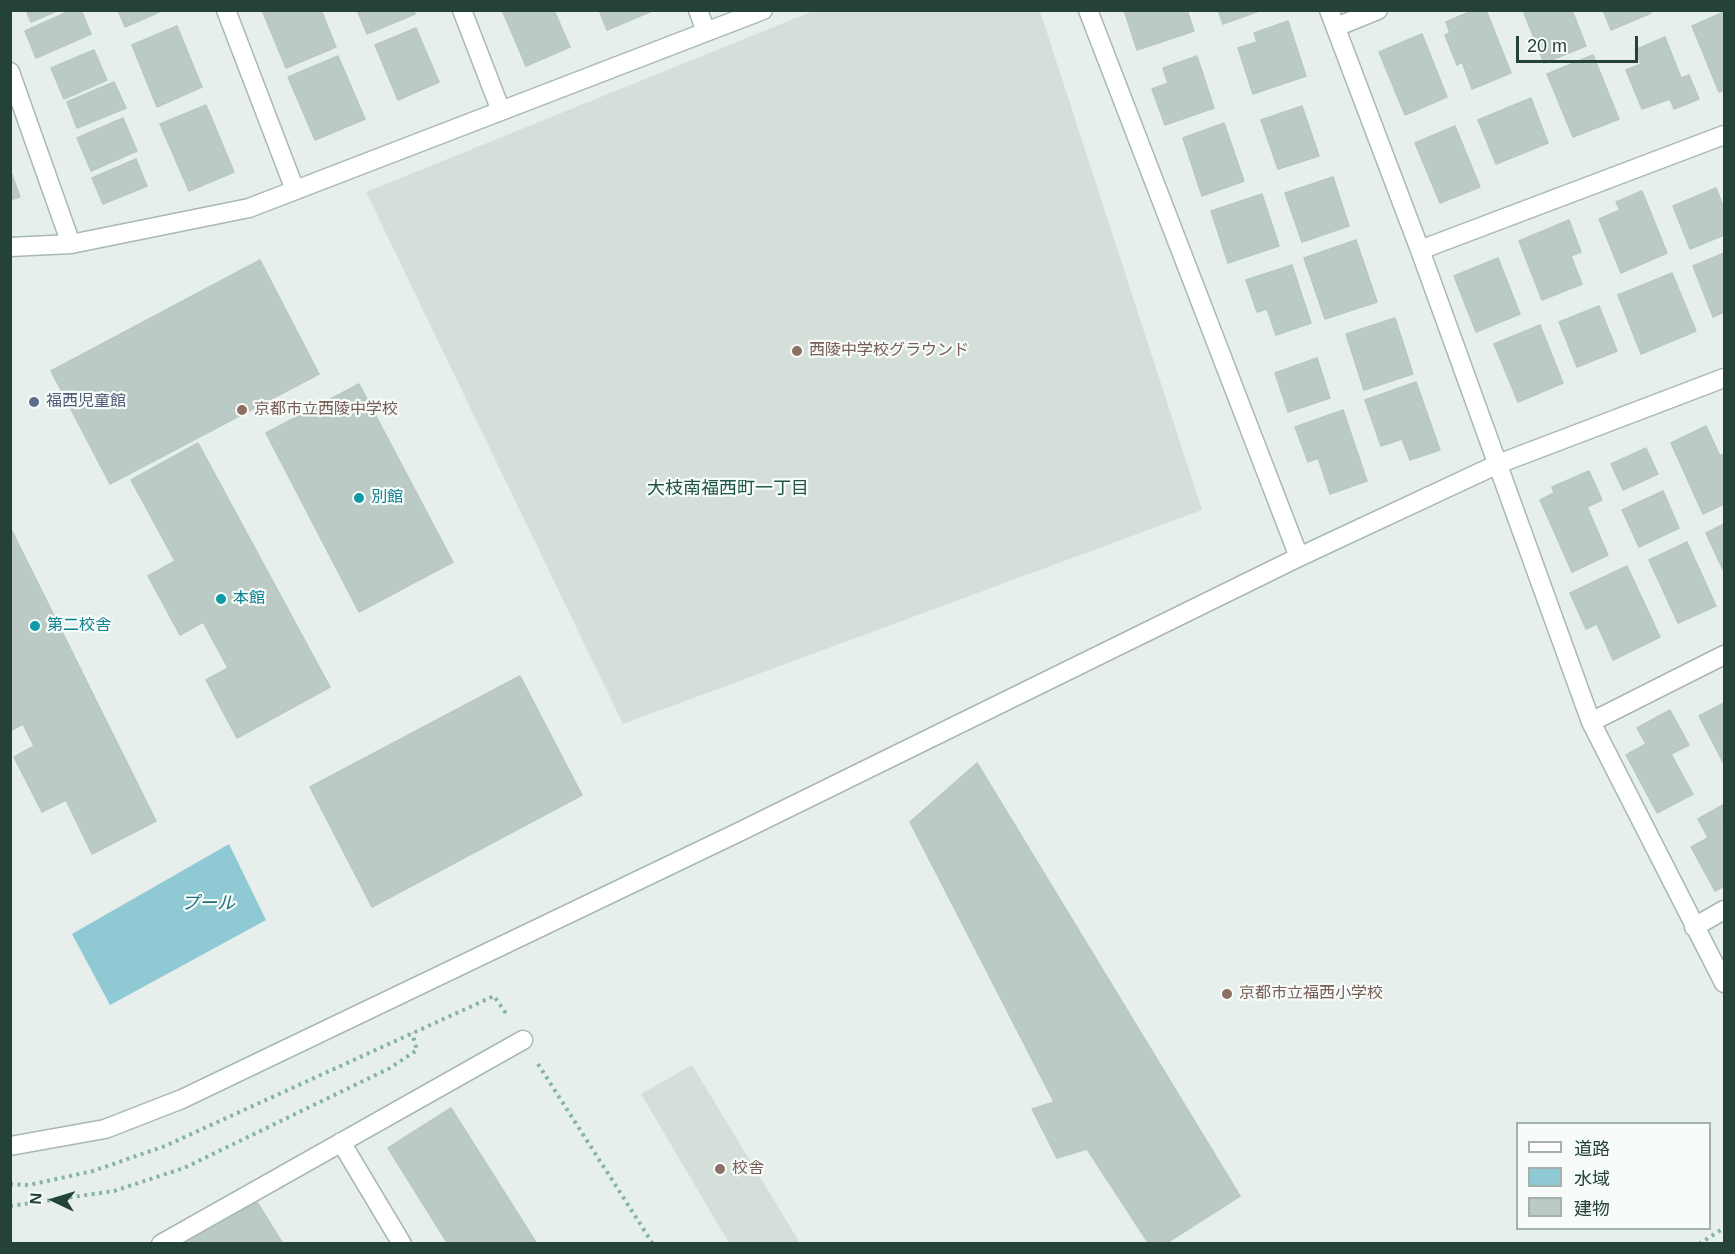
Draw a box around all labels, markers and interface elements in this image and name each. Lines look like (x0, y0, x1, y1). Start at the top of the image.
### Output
scale bar (1519, 24, 1640, 62)
text: 20 m (1527, 36, 1567, 56)
place label: 西陵中学校グラウンド (809, 341, 969, 361)
marker: 西陵中学校グラウンド (790, 344, 804, 358)
place label: 福西児童館 (46, 392, 126, 412)
marker: 福西児童館 (27, 395, 41, 409)
place label: 京都市立西陵中学校 (254, 400, 398, 420)
marker: 京都市立西陵中学校 (235, 403, 249, 417)
district label: 大枝南福西町一丁目 (647, 478, 809, 500)
place label: 別館 (371, 488, 403, 508)
marker: 別館 (352, 491, 366, 505)
place label: 本館 (233, 589, 265, 609)
marker: 本館 (214, 592, 228, 606)
place label: 第二校舎 (47, 616, 111, 636)
marker: 第二校舎 (28, 619, 42, 633)
water label: プール (181, 893, 235, 915)
place label: 京都市立福西小学校 (1239, 984, 1383, 1004)
marker: 京都市立福西小学校 (1220, 987, 1234, 1001)
legend (1516, 1122, 1711, 1230)
text: 道路 (1574, 1139, 1610, 1159)
place label: 校舎 (732, 1159, 764, 1179)
marker: 校舎 (713, 1162, 727, 1176)
text: 水域 (1574, 1169, 1610, 1189)
north arrow (24, 1170, 84, 1230)
text: N (27, 1192, 44, 1205)
text: 建物 (1574, 1199, 1610, 1219)

